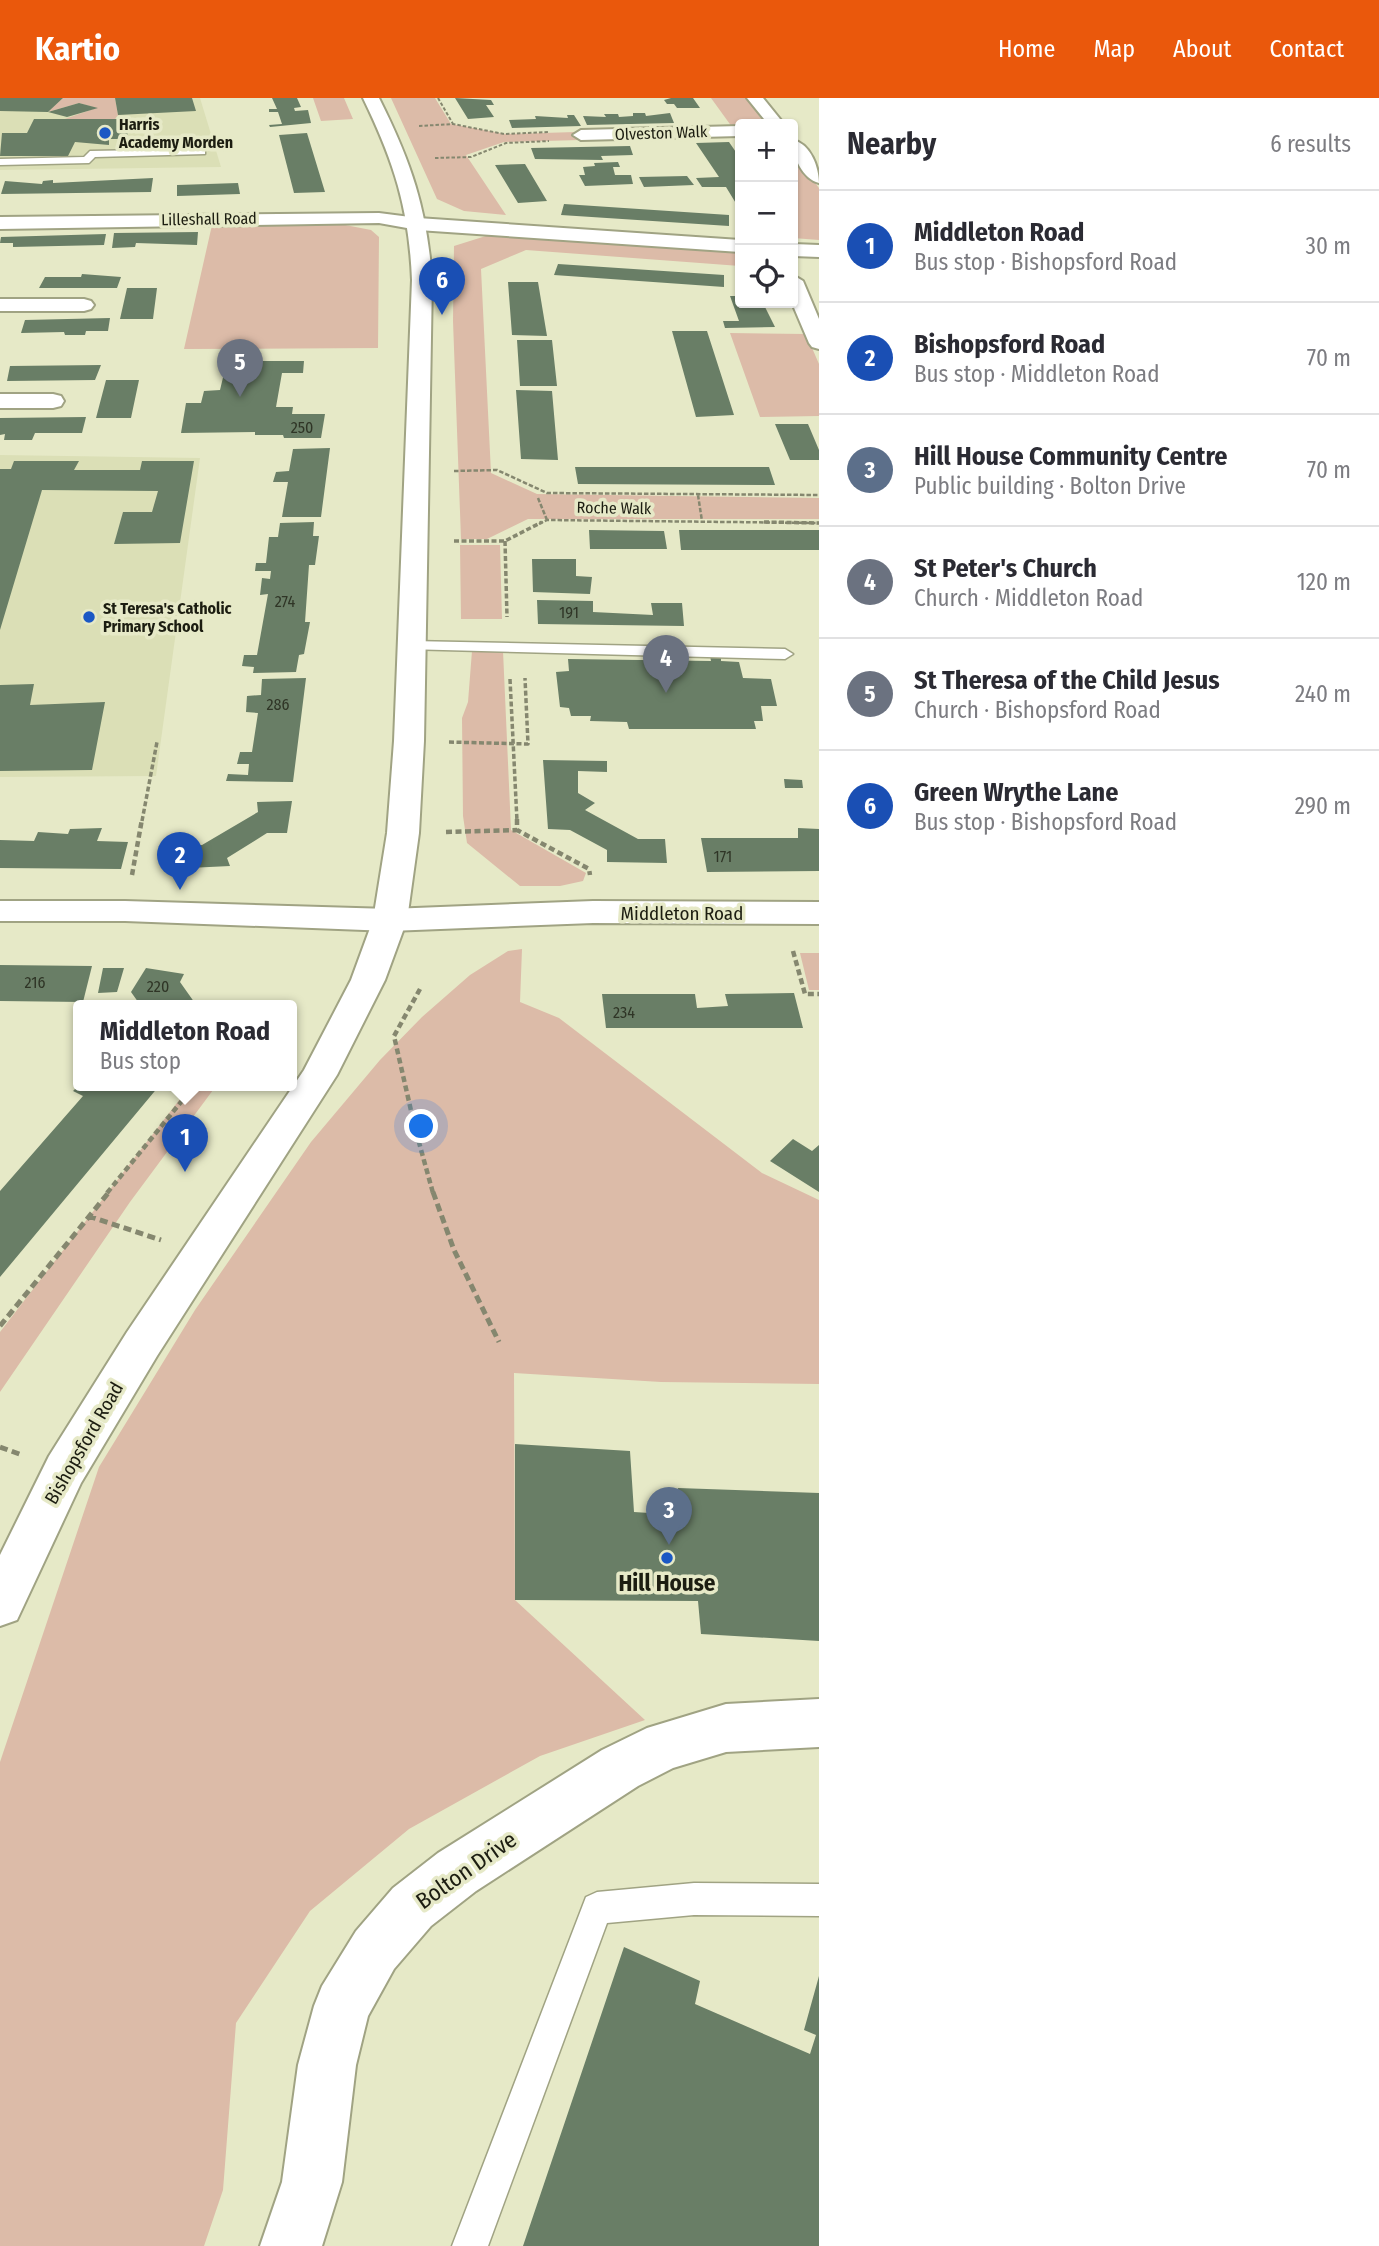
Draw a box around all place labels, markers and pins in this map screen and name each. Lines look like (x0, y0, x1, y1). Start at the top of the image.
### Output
place label: Harris Academy Morden (118, 115, 233, 152)
marker: Harris Academy Morden (97, 125, 113, 141)
pin: 6 (419, 257, 465, 315)
pin: 5 (217, 339, 263, 397)
place label: St Teresa's Catholic Primary School (103, 599, 232, 636)
marker: St Teresa's Catholic Primary School (81, 609, 97, 625)
pin: 4 (643, 635, 689, 693)
pin: 2 (157, 832, 203, 890)
pin: 1 (162, 1114, 208, 1172)
pin: 3 (646, 1487, 692, 1545)
marker: Hill House (659, 1550, 675, 1566)
place label: Hill House (619, 1569, 716, 1597)

